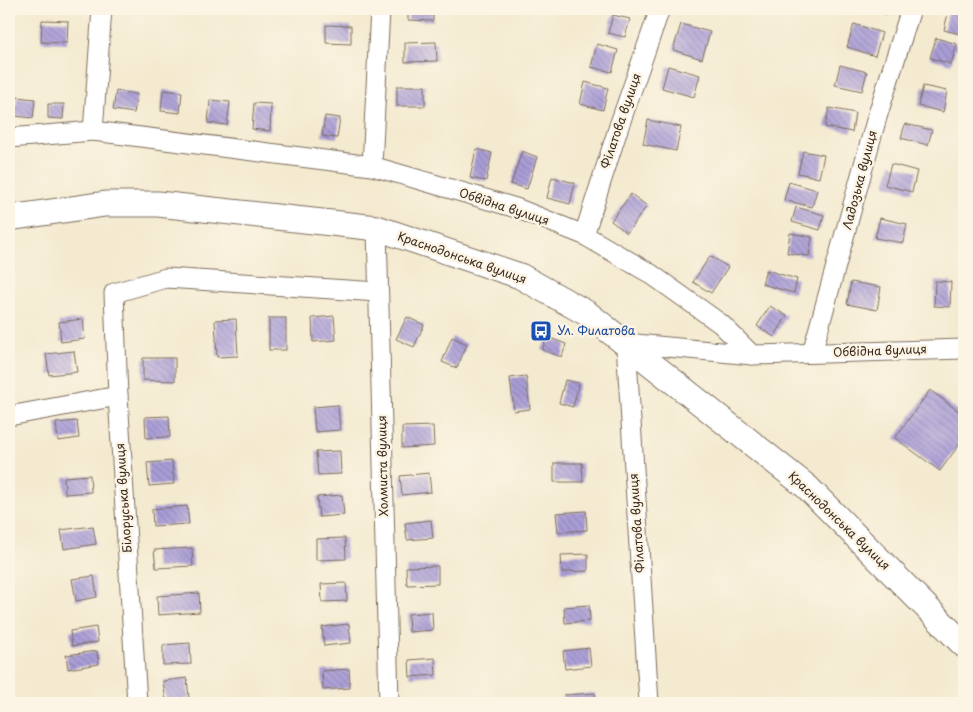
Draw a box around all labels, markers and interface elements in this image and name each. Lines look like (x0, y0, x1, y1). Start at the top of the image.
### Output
street label: Філатова вулиця (595, 71, 645, 171)
street label: Ладозька вулиця (837, 128, 881, 231)
street label: Обвідна вулиця (457, 183, 552, 229)
street label: Краснодонська вулиця (395, 227, 529, 288)
bus stop icon: Ул. Филатова (529, 319, 553, 343)
place label: Ул. Филатова (557, 321, 636, 339)
street label: Обвідна вулиця (833, 339, 927, 361)
street label: Холмиста вулиця (372, 415, 392, 517)
street label: Білоруська вулиця (110, 443, 136, 554)
street label: Краснодонська вулиця (785, 467, 895, 574)
street label: Філатова вулиця (624, 473, 648, 573)

